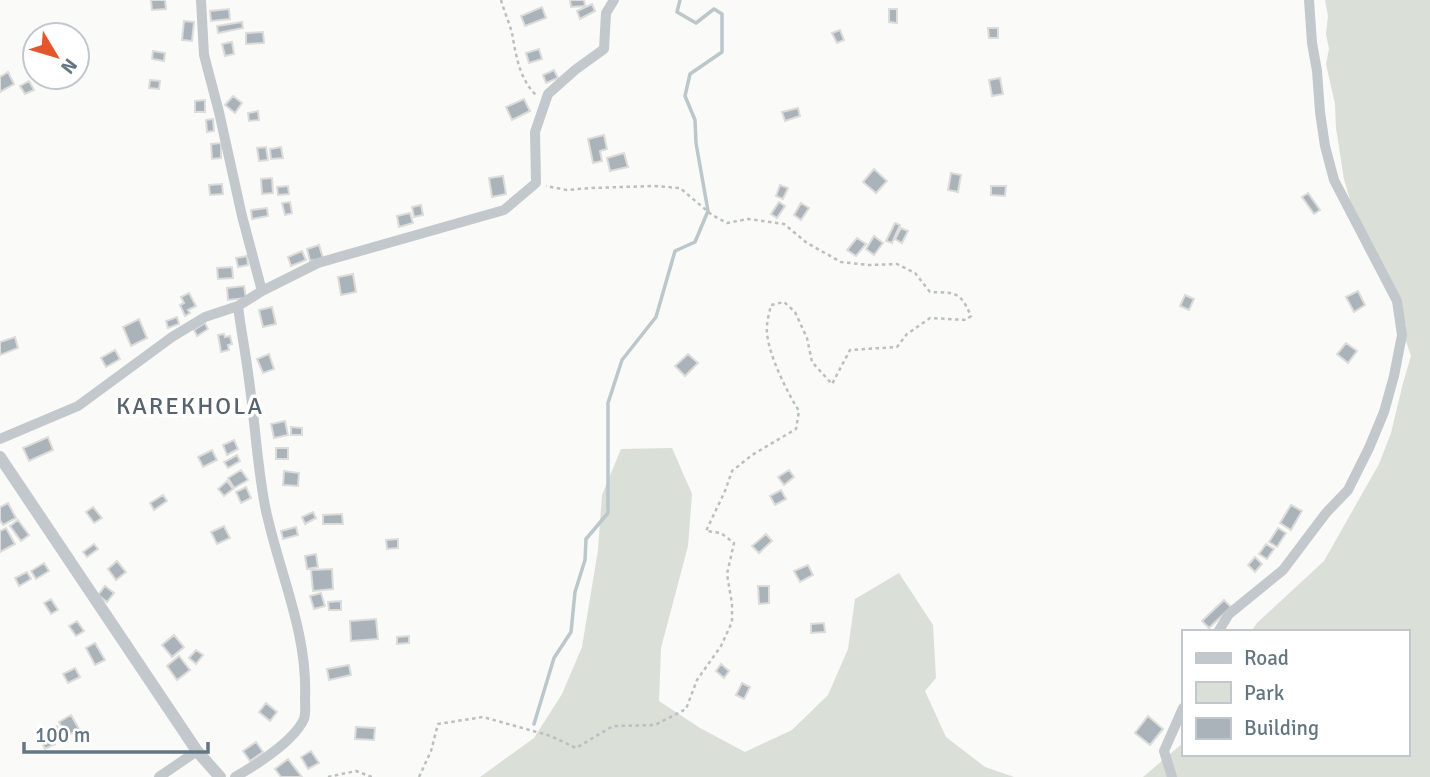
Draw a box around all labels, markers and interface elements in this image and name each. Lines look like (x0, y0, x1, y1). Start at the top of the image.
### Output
north arrow (21, 21, 91, 91)
text: N (55, 53, 82, 78)
district label: KAREKHOLA (116, 391, 264, 421)
legend (1182, 630, 1409, 756)
text: Road (1244, 645, 1289, 671)
text: Park (1244, 680, 1285, 706)
scale bar (24, 710, 208, 754)
text: Building (1244, 715, 1319, 741)
text: 100 m (35, 722, 90, 748)

